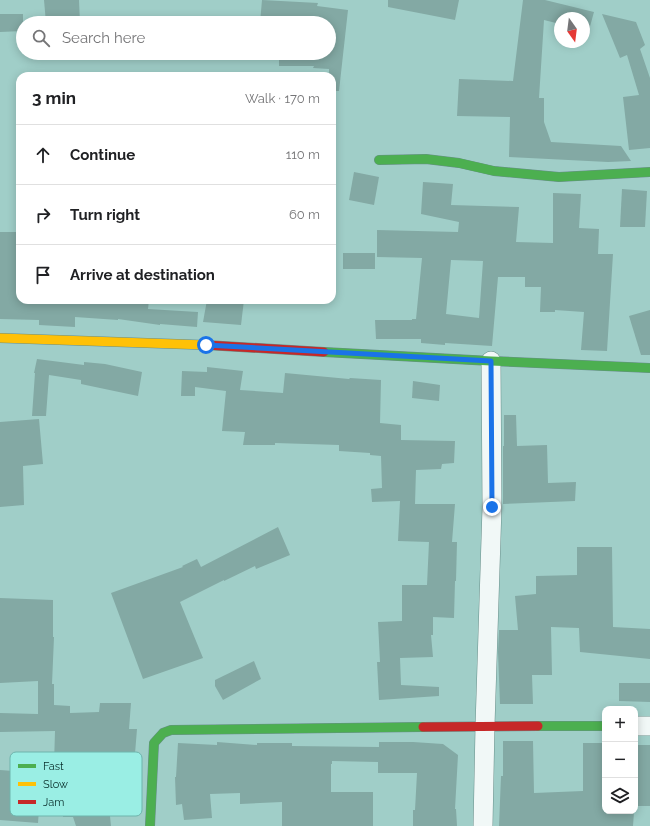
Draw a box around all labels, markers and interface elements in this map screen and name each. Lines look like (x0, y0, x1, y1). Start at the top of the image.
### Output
north arrow (554, 12, 590, 48)
search box (16, 16, 336, 60)
icon: search (30, 27, 52, 49)
text: Search here (62, 29, 145, 47)
text: 3 min (32, 88, 76, 108)
text: Walk · 170 m (245, 91, 320, 106)
icon: ahead (32, 144, 54, 166)
text: Continue (70, 146, 135, 164)
text: 110 m (286, 147, 320, 162)
icon: right (32, 204, 54, 226)
text: Turn right (70, 206, 140, 224)
text: 60 m (289, 207, 320, 222)
icon: arrive (32, 264, 54, 286)
text: Arrive at destination (70, 266, 215, 284)
route start (197, 336, 215, 354)
route end (483, 498, 501, 516)
map controls (602, 706, 638, 814)
button: + (602, 706, 638, 742)
button: − (602, 742, 638, 778)
legend (10, 752, 142, 816)
text: Fast (43, 760, 64, 773)
text: Slow (43, 778, 68, 791)
button: layers (602, 778, 638, 814)
text: Jam (43, 796, 64, 809)

